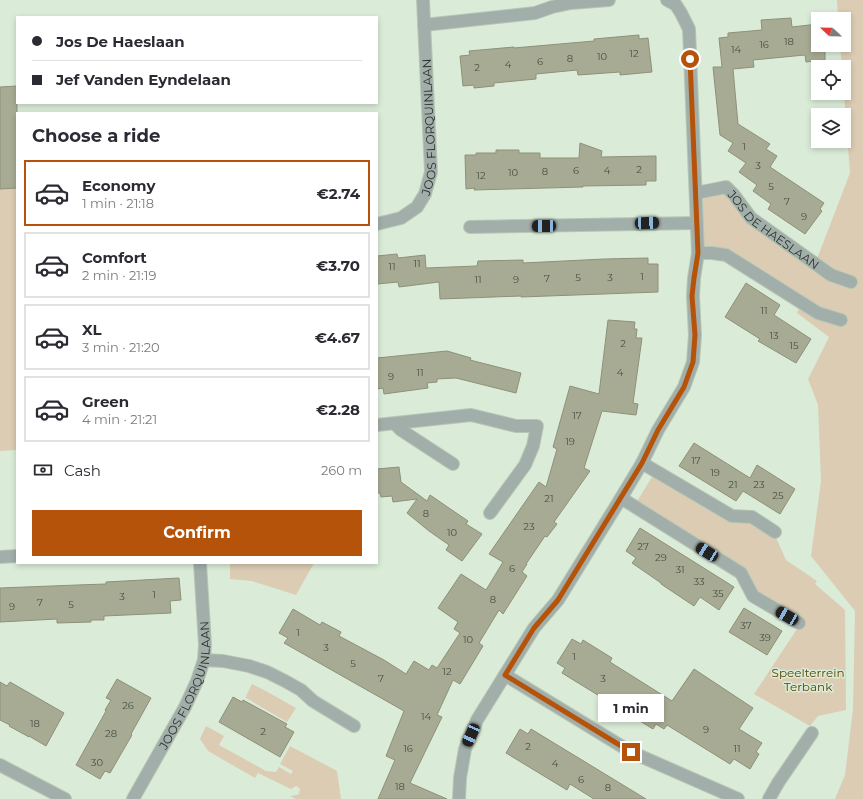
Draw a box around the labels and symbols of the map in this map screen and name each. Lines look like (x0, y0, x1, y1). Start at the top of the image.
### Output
north arrow (811, 12, 851, 52)
house number: 18 (784, 35, 794, 48)
house number: 16 (759, 38, 769, 51)
house number: 14 (731, 43, 741, 56)
house number: 12 (629, 47, 639, 60)
house number: 10 (597, 50, 607, 63)
route start (681, 50, 699, 68)
house number: 8 (567, 52, 573, 65)
house number: 6 (537, 55, 543, 68)
street label: JOOS FLORQUINLAAN (417, 58, 439, 198)
house number: 4 (505, 58, 512, 71)
house number: 2 (474, 61, 480, 74)
house number: 1 (742, 140, 746, 153)
house number: 3 (755, 159, 761, 172)
house number: 2 (636, 163, 642, 176)
house number: 6 (573, 164, 579, 177)
house number: 4 (604, 164, 611, 177)
house number: 8 (542, 165, 548, 178)
house number: 10 (508, 166, 518, 179)
house number: 12 (476, 169, 486, 182)
house number: 5 (768, 180, 774, 193)
street label: JOS DE HAESLAAN (725, 186, 822, 272)
house number: 7 (784, 195, 790, 208)
house number: 9 (801, 210, 807, 223)
car (635, 217, 659, 229)
car (532, 220, 556, 232)
house number: 11 (413, 257, 421, 270)
house number: 11 (388, 260, 396, 273)
house number: 1 (640, 270, 644, 283)
house number: 5 (575, 271, 581, 284)
house number: 3 (607, 271, 613, 284)
house number: 7 (544, 272, 550, 285)
house number: 11 (474, 273, 482, 286)
house number: 9 (513, 273, 519, 286)
house number: 11 (760, 304, 768, 317)
house number: 13 (769, 329, 779, 342)
house number: 2 (620, 337, 626, 350)
house number: 15 (789, 339, 799, 352)
house number: 11 (416, 366, 424, 379)
house number: 4 (617, 366, 624, 379)
house number: 9 (388, 370, 394, 383)
house number: 17 (572, 409, 582, 422)
house number: 19 (565, 435, 575, 448)
house number: 17 (691, 454, 701, 467)
house number: 19 (710, 466, 720, 479)
house number: 21 (728, 478, 738, 491)
house number: 23 (753, 478, 765, 491)
house number: 25 (772, 489, 784, 502)
house number: 21 (544, 492, 554, 505)
house number: 8 (423, 507, 429, 520)
house number: 23 (523, 520, 535, 533)
house number: 10 (447, 526, 457, 539)
house number: 27 (637, 540, 649, 553)
car (694, 541, 720, 563)
house number: 29 (655, 551, 667, 564)
house number: 6 (509, 562, 515, 575)
house number: 31 (675, 563, 685, 576)
house number: 33 (693, 575, 705, 588)
house number: 35 (712, 587, 724, 600)
house number: 1 (152, 588, 156, 601)
house number: 3 (119, 590, 125, 603)
house number: 8 (490, 593, 496, 606)
house number: 7 (37, 596, 43, 609)
house number: 5 (68, 598, 74, 611)
house number: 9 (9, 600, 15, 613)
car (774, 605, 800, 627)
house number: 37 (740, 619, 752, 632)
street label: JOOS FLORQUINLAAN (155, 620, 213, 753)
house number: 1 (296, 626, 300, 639)
house number: 39 (759, 631, 771, 644)
house number: 10 (463, 633, 473, 646)
house number: 3 (323, 641, 329, 654)
house number: 1 (572, 650, 576, 663)
house number: 5 (350, 657, 356, 670)
house number: 12 (442, 665, 452, 678)
park label: Speelterrein Terbank (772, 665, 845, 694)
house number: 7 (378, 672, 384, 685)
house number: 3 (600, 672, 606, 685)
callout: 1 min (598, 694, 664, 722)
house number: 26 (122, 699, 134, 712)
house number: 14 (421, 710, 431, 723)
house number: 18 (30, 717, 40, 730)
car (461, 722, 481, 748)
house number: 9 (703, 723, 709, 736)
house number: 2 (260, 725, 266, 738)
house number: 28 (105, 727, 117, 740)
house number: 2 (525, 740, 531, 753)
house number: 16 (403, 742, 413, 755)
house number: 11 (733, 742, 741, 755)
route end (622, 743, 640, 761)
house number: 30 (91, 756, 104, 769)
house number: 4 (552, 757, 559, 770)
house number: 6 (578, 773, 584, 786)
house number: 18 (395, 780, 405, 793)
house number: 8 (605, 781, 611, 794)

